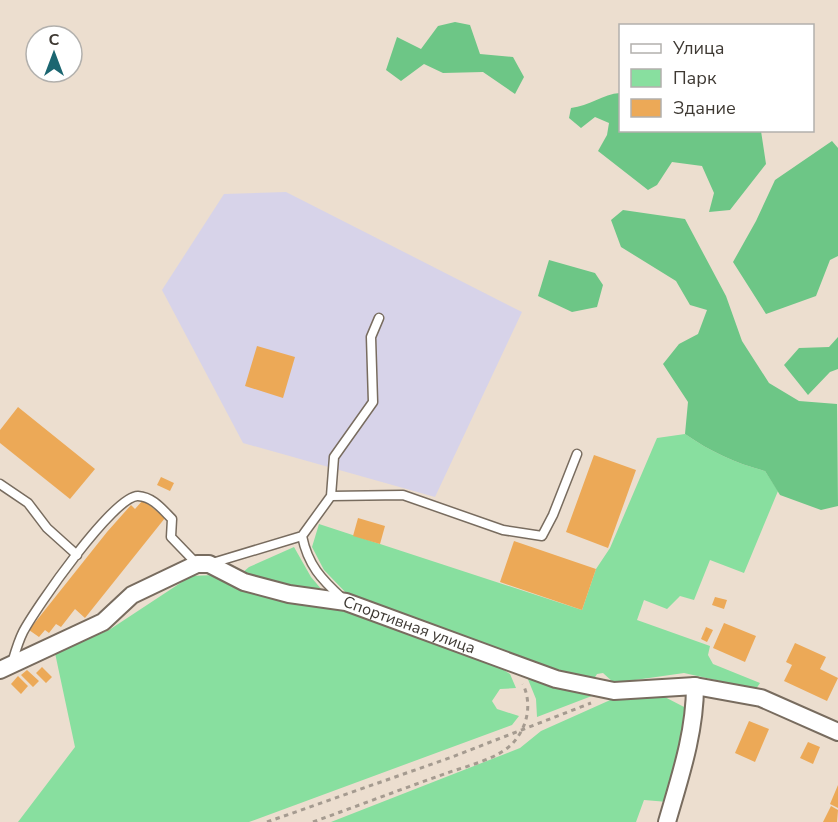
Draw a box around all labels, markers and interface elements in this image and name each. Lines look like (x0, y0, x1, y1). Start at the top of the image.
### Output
north arrow (24, 24, 84, 84)
legend (619, 24, 814, 132)
text: С (49, 29, 60, 51)
text: Улица (672, 36, 724, 60)
text: Парк (673, 66, 717, 90)
text: Здание (673, 96, 736, 120)
street label: Спортивная улица (340, 591, 478, 659)

